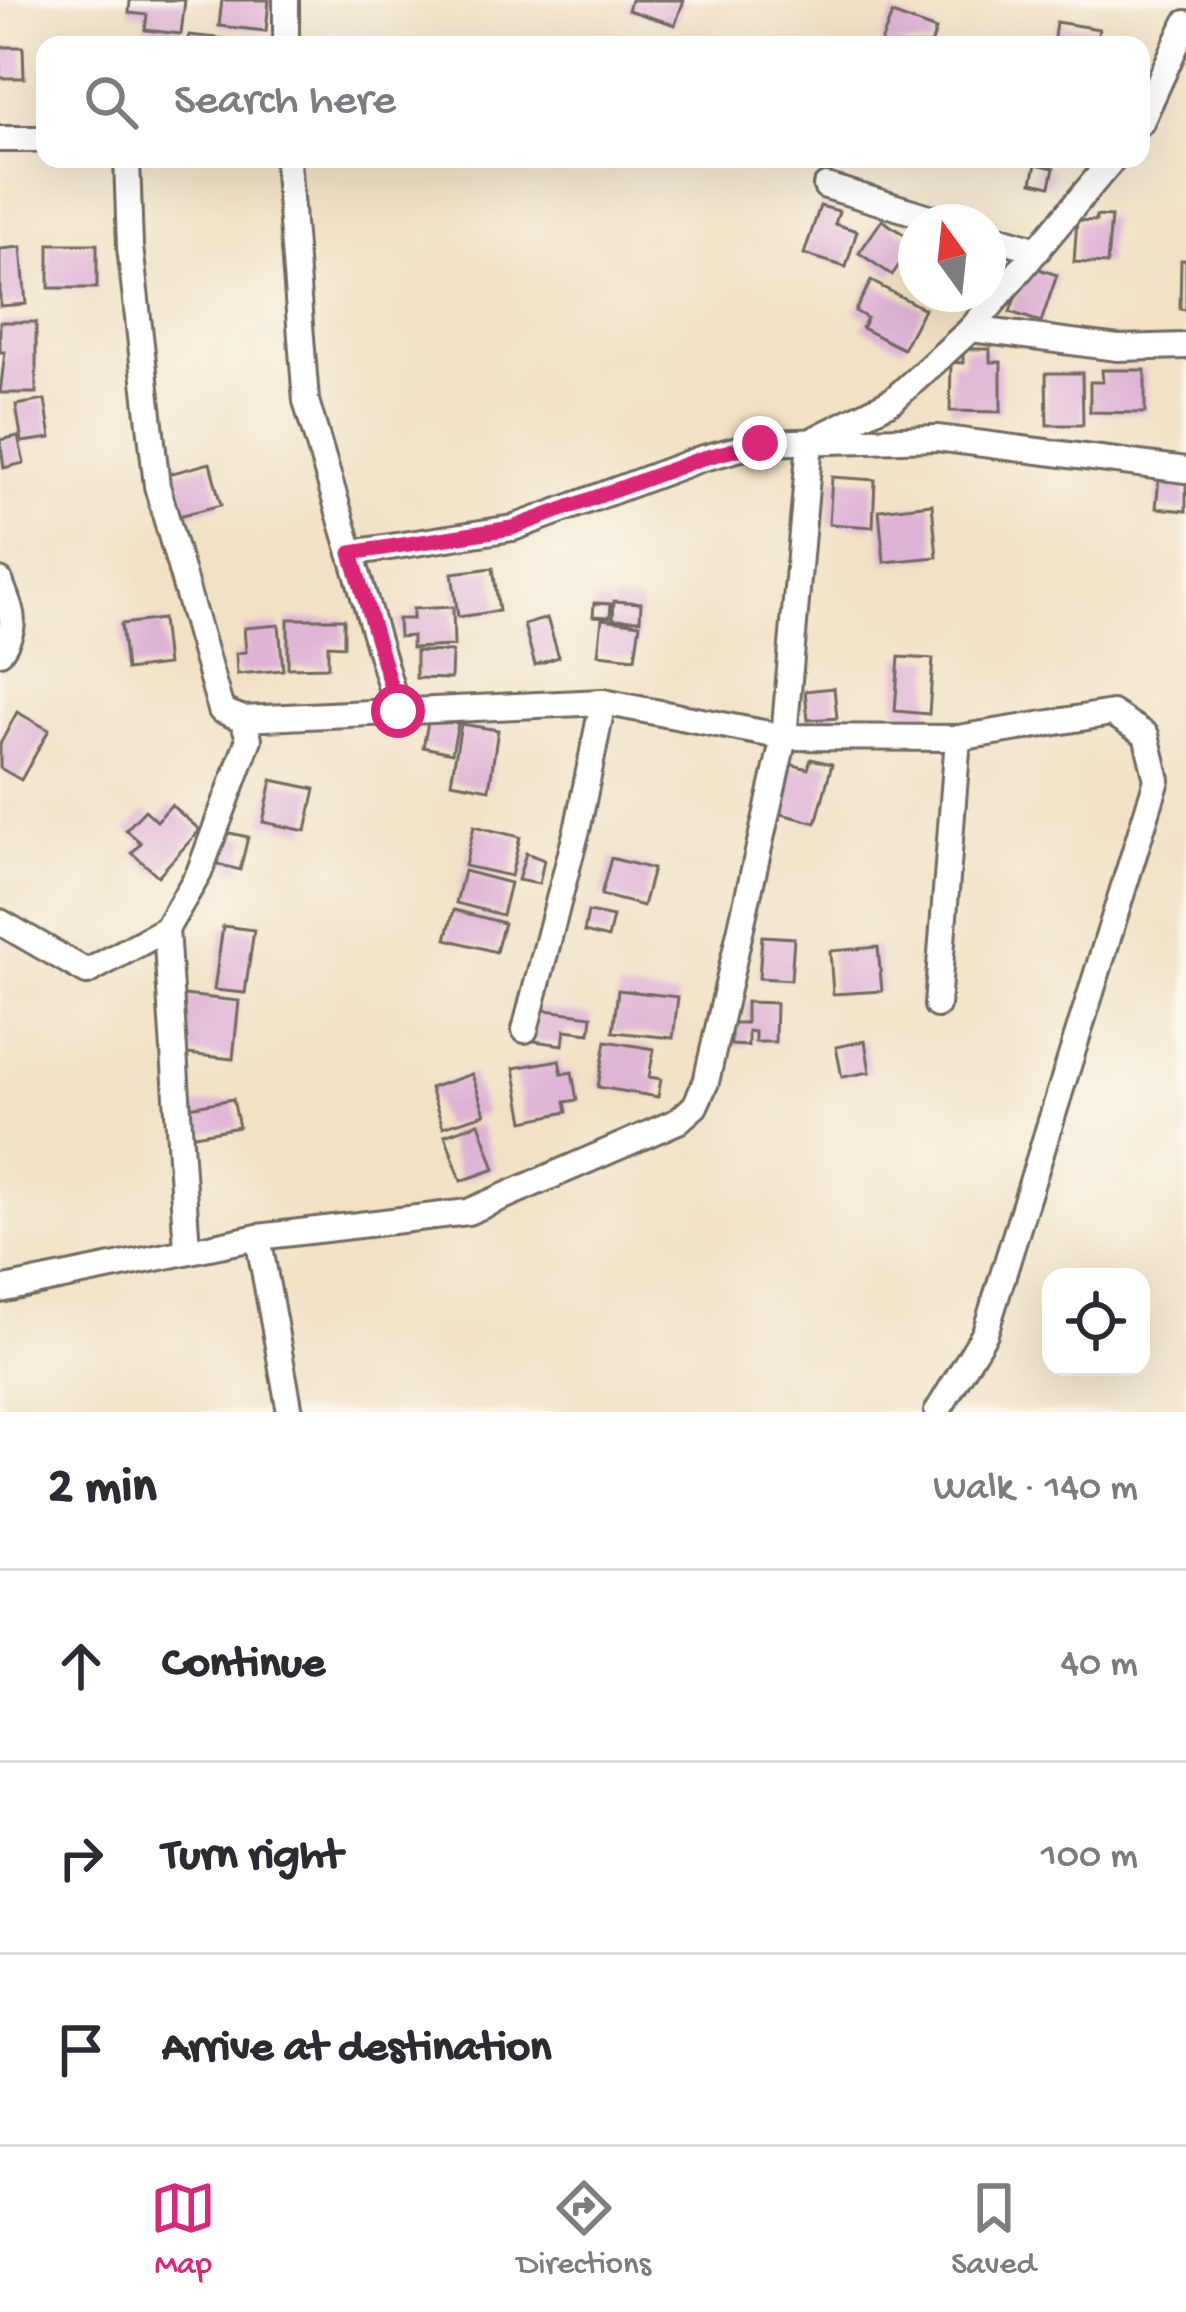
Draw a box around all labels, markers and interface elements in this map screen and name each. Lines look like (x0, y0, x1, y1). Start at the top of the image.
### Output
search box (36, 36, 1150, 168)
icon: search (78, 69, 144, 135)
text: Search here (174, 76, 396, 129)
north arrow (898, 204, 1006, 312)
route end (733, 416, 787, 470)
route start (371, 684, 425, 738)
map controls (1042, 1268, 1150, 1376)
button: locate (1042, 1268, 1150, 1376)
text: 2 min (48, 1460, 157, 1520)
text: Walk · 140 m (933, 1467, 1138, 1513)
icon: ahead (48, 1633, 114, 1699)
text: Continue (162, 1639, 325, 1692)
text: 40 m (1060, 1643, 1138, 1689)
icon: right (48, 1825, 114, 1891)
text: Turn right (162, 1831, 342, 1884)
text: 100 m (1041, 1835, 1138, 1881)
icon: arrive (48, 2017, 114, 2083)
text: Arrive at destination (162, 2023, 551, 2076)
tab: Map (150, 2175, 216, 2285)
tab: Directions (517, 2175, 651, 2285)
tab: Saved (951, 2175, 1036, 2285)

